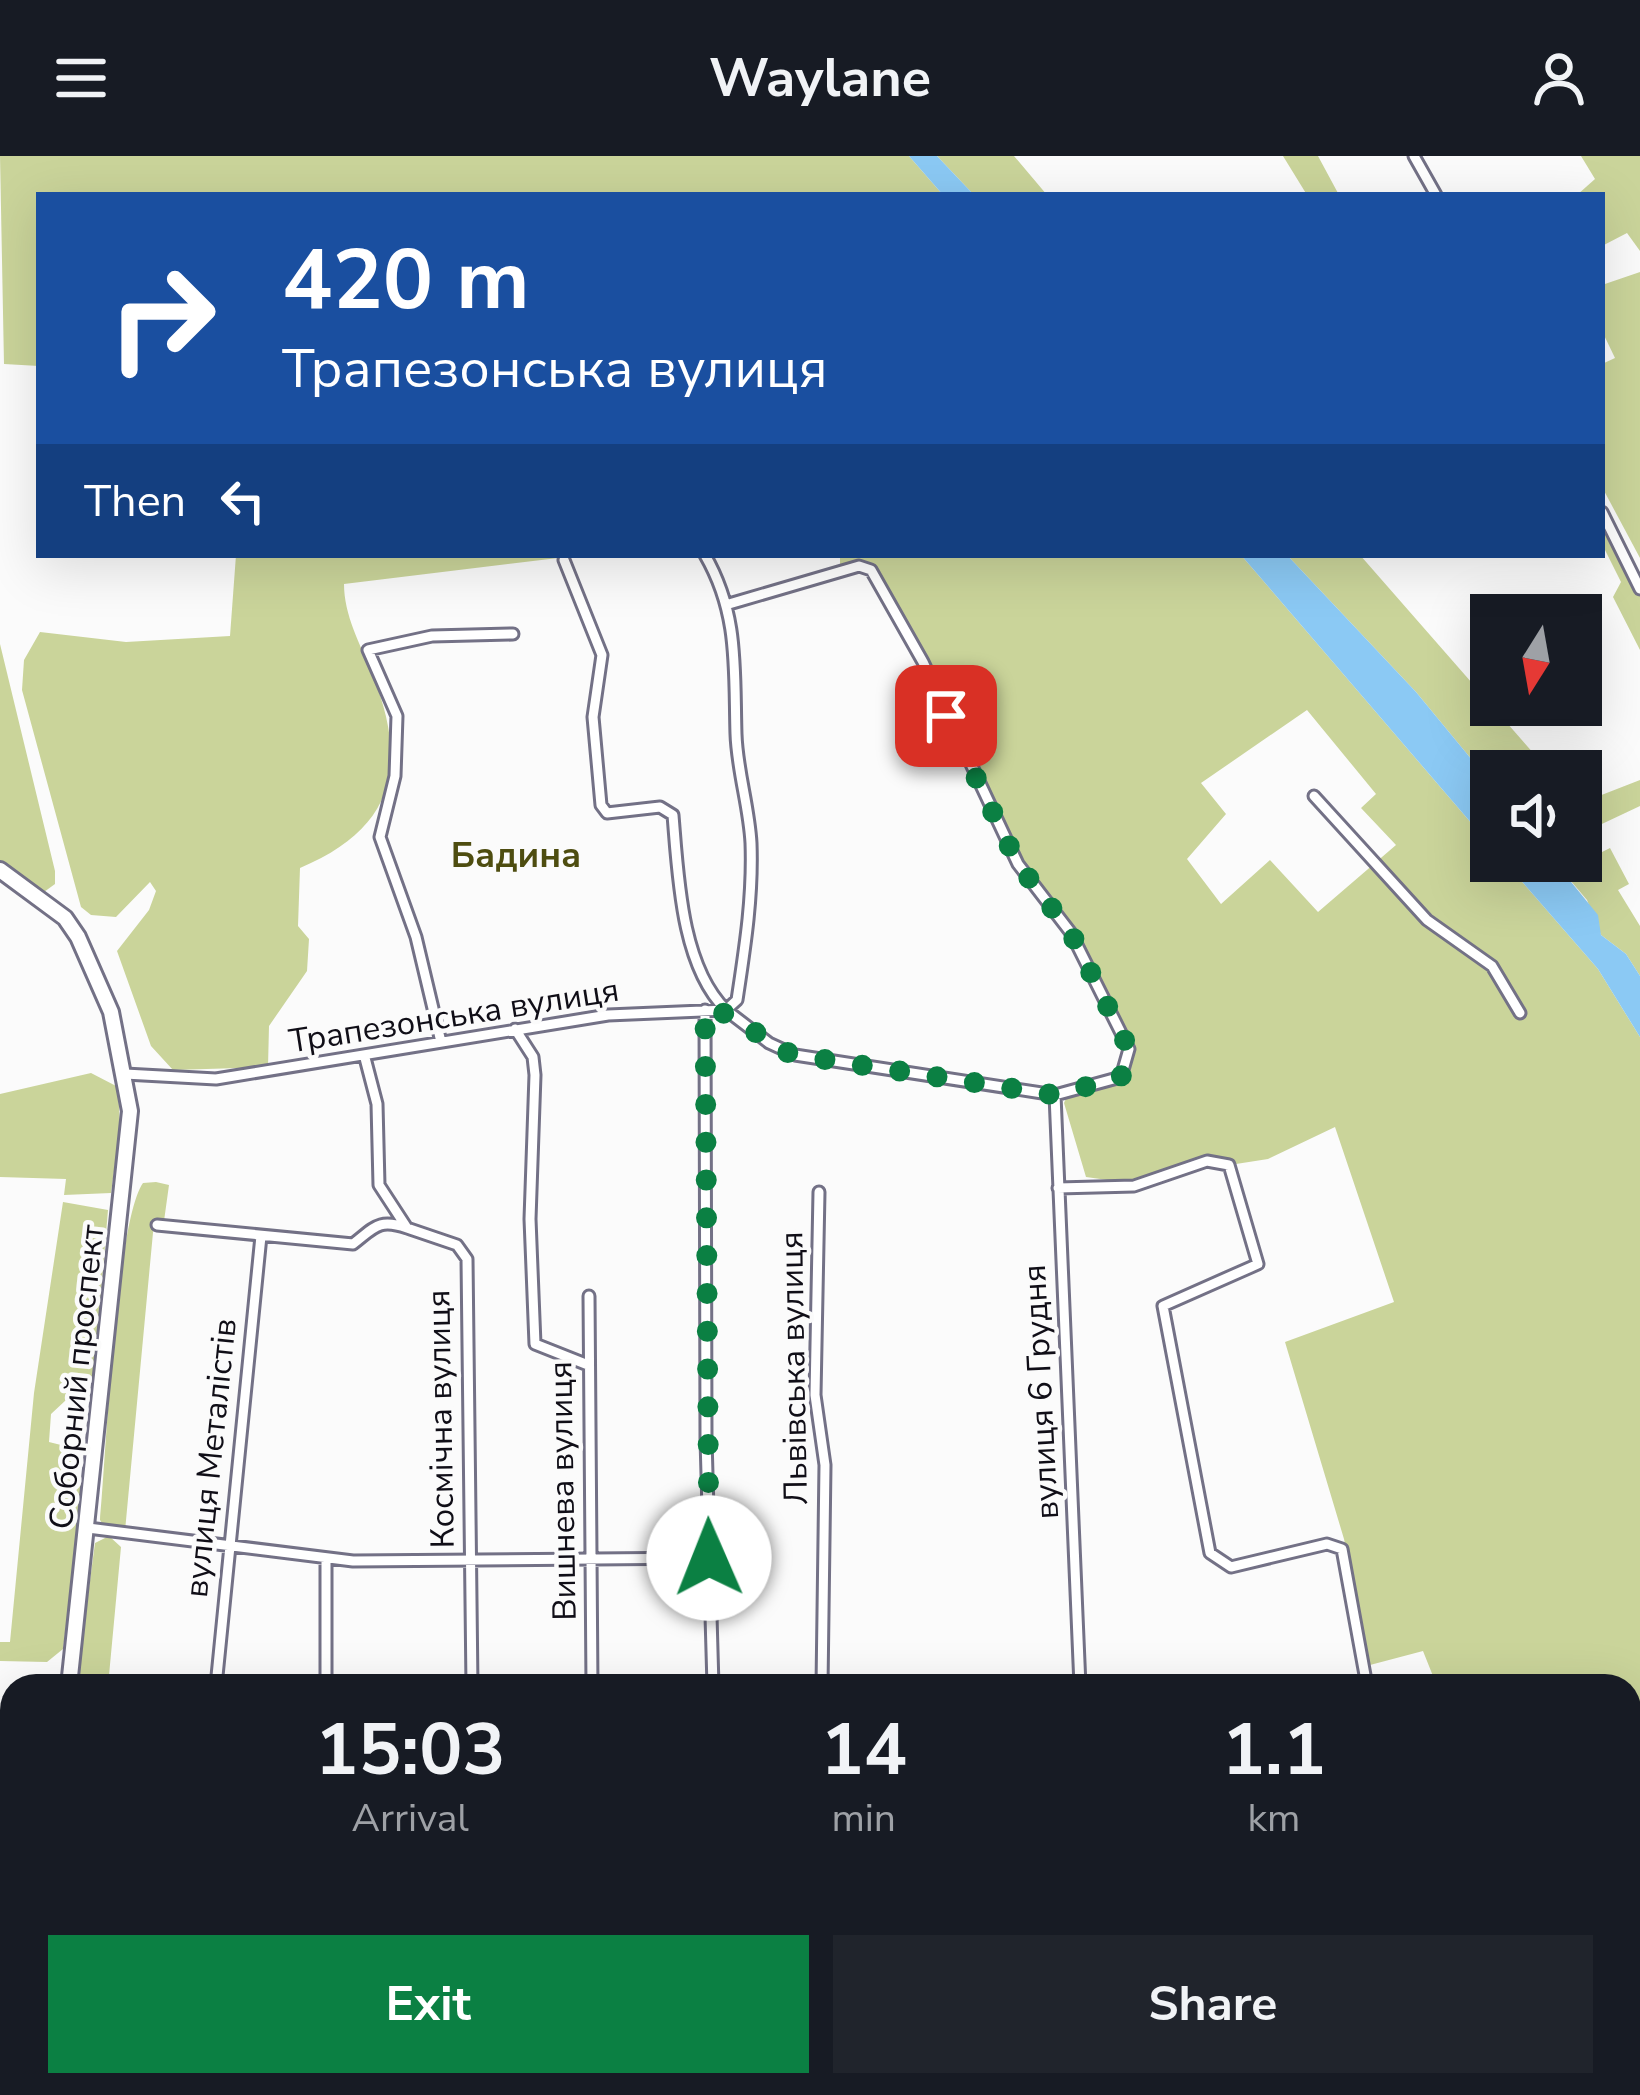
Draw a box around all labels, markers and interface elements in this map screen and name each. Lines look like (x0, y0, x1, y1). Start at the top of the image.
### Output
text: Waylane (709, 41, 931, 115)
icon: menu (48, 45, 114, 111)
icon: person (1526, 45, 1592, 111)
text: 420 m (282, 223, 530, 338)
icon: right (84, 240, 240, 396)
text: Трапезонська вулиця (282, 332, 828, 406)
icon: left (210, 468, 276, 534)
text: Then (84, 471, 186, 532)
north arrow (1470, 594, 1602, 726)
map controls (1470, 594, 1602, 882)
pin (895, 665, 997, 767)
icon: arrive (913, 683, 979, 749)
button: sound (1470, 750, 1602, 882)
district label: Бадина (451, 831, 581, 880)
street label: Трапезонська вулиця (286, 968, 622, 1064)
street label: Соборний проспект (39, 1222, 115, 1532)
street label: Львівська вулиця (769, 1231, 819, 1505)
street label: вулиця 6 Грудня (1012, 1263, 1070, 1521)
street label: Космічна вулиця (416, 1289, 466, 1549)
street label: вулиця Металістів (174, 1316, 248, 1600)
street label: Вишнева вулиця (538, 1361, 588, 1621)
position arrow (646, 1495, 772, 1621)
text: 15:03 (315, 1701, 506, 1799)
text: 14 (820, 1701, 907, 1799)
text: 1.1 (1222, 1701, 1326, 1799)
text: Arrival (352, 1792, 469, 1845)
text: min (831, 1792, 896, 1845)
text: km (1247, 1792, 1300, 1845)
button: Exit (48, 1935, 809, 2073)
button: Share (833, 1935, 1593, 2073)

